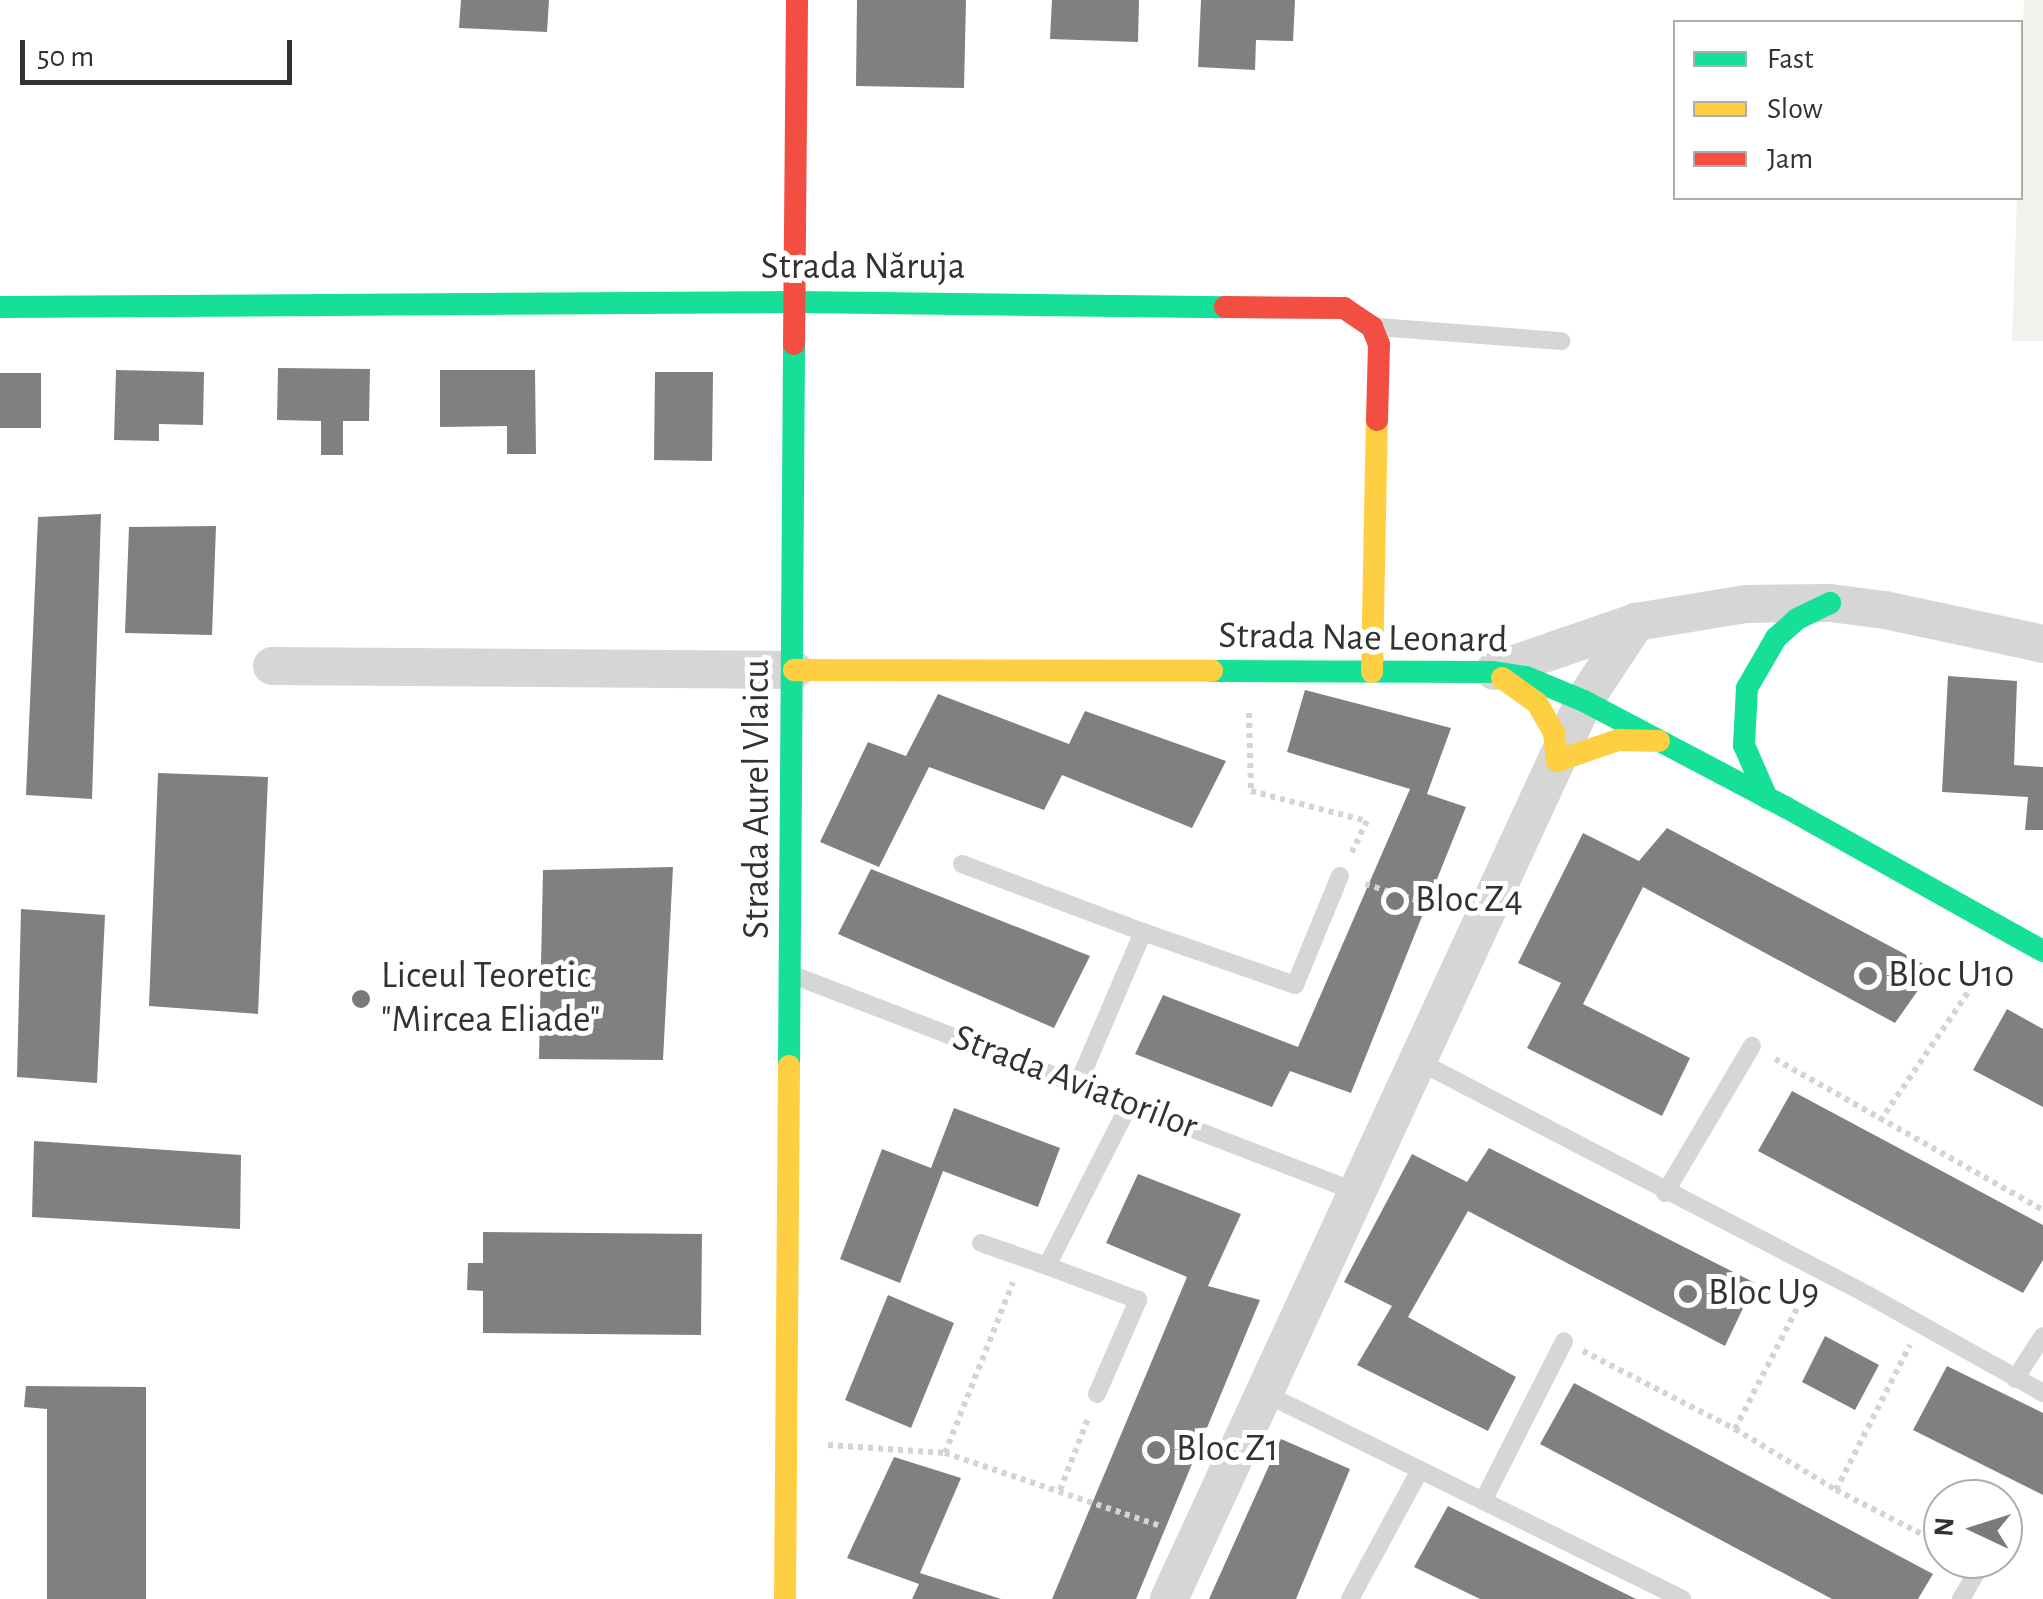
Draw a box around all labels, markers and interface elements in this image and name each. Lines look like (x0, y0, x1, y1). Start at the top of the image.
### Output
scale bar (25, 20, 298, 82)
legend (1673, 20, 2023, 200)
text: 50 m (37, 42, 94, 72)
text: Fast (1767, 44, 1814, 74)
text: Slow (1767, 94, 1823, 124)
text: Jam (1767, 144, 1813, 174)
street label: Strada Năruja (761, 245, 965, 291)
street label: Strada Nae Leonard (1218, 614, 1508, 664)
street label: Strada Aurel Vlaicu (735, 659, 781, 939)
place label: Bloc Z4 (1415, 878, 1523, 924)
marker: Bloc Z4 (1384, 890, 1406, 912)
place label: Bloc U10 (1888, 953, 2014, 999)
place label: Liceul Teoretic "Mircea Eliade" (381, 954, 600, 1044)
marker: Bloc U10 (1857, 965, 1879, 987)
marker: Liceul Teoretic "Mircea Eliade" (350, 988, 372, 1010)
street label: Strada Aviatorilor (946, 1015, 1204, 1151)
place label: Bloc U9 (1708, 1271, 1819, 1317)
marker: Bloc U9 (1677, 1283, 1699, 1305)
place label: Bloc Z1 (1176, 1427, 1278, 1473)
marker: Bloc Z1 (1145, 1439, 1167, 1461)
north arrow (1923, 1479, 2023, 1579)
text: N (1930, 1516, 1960, 1538)

